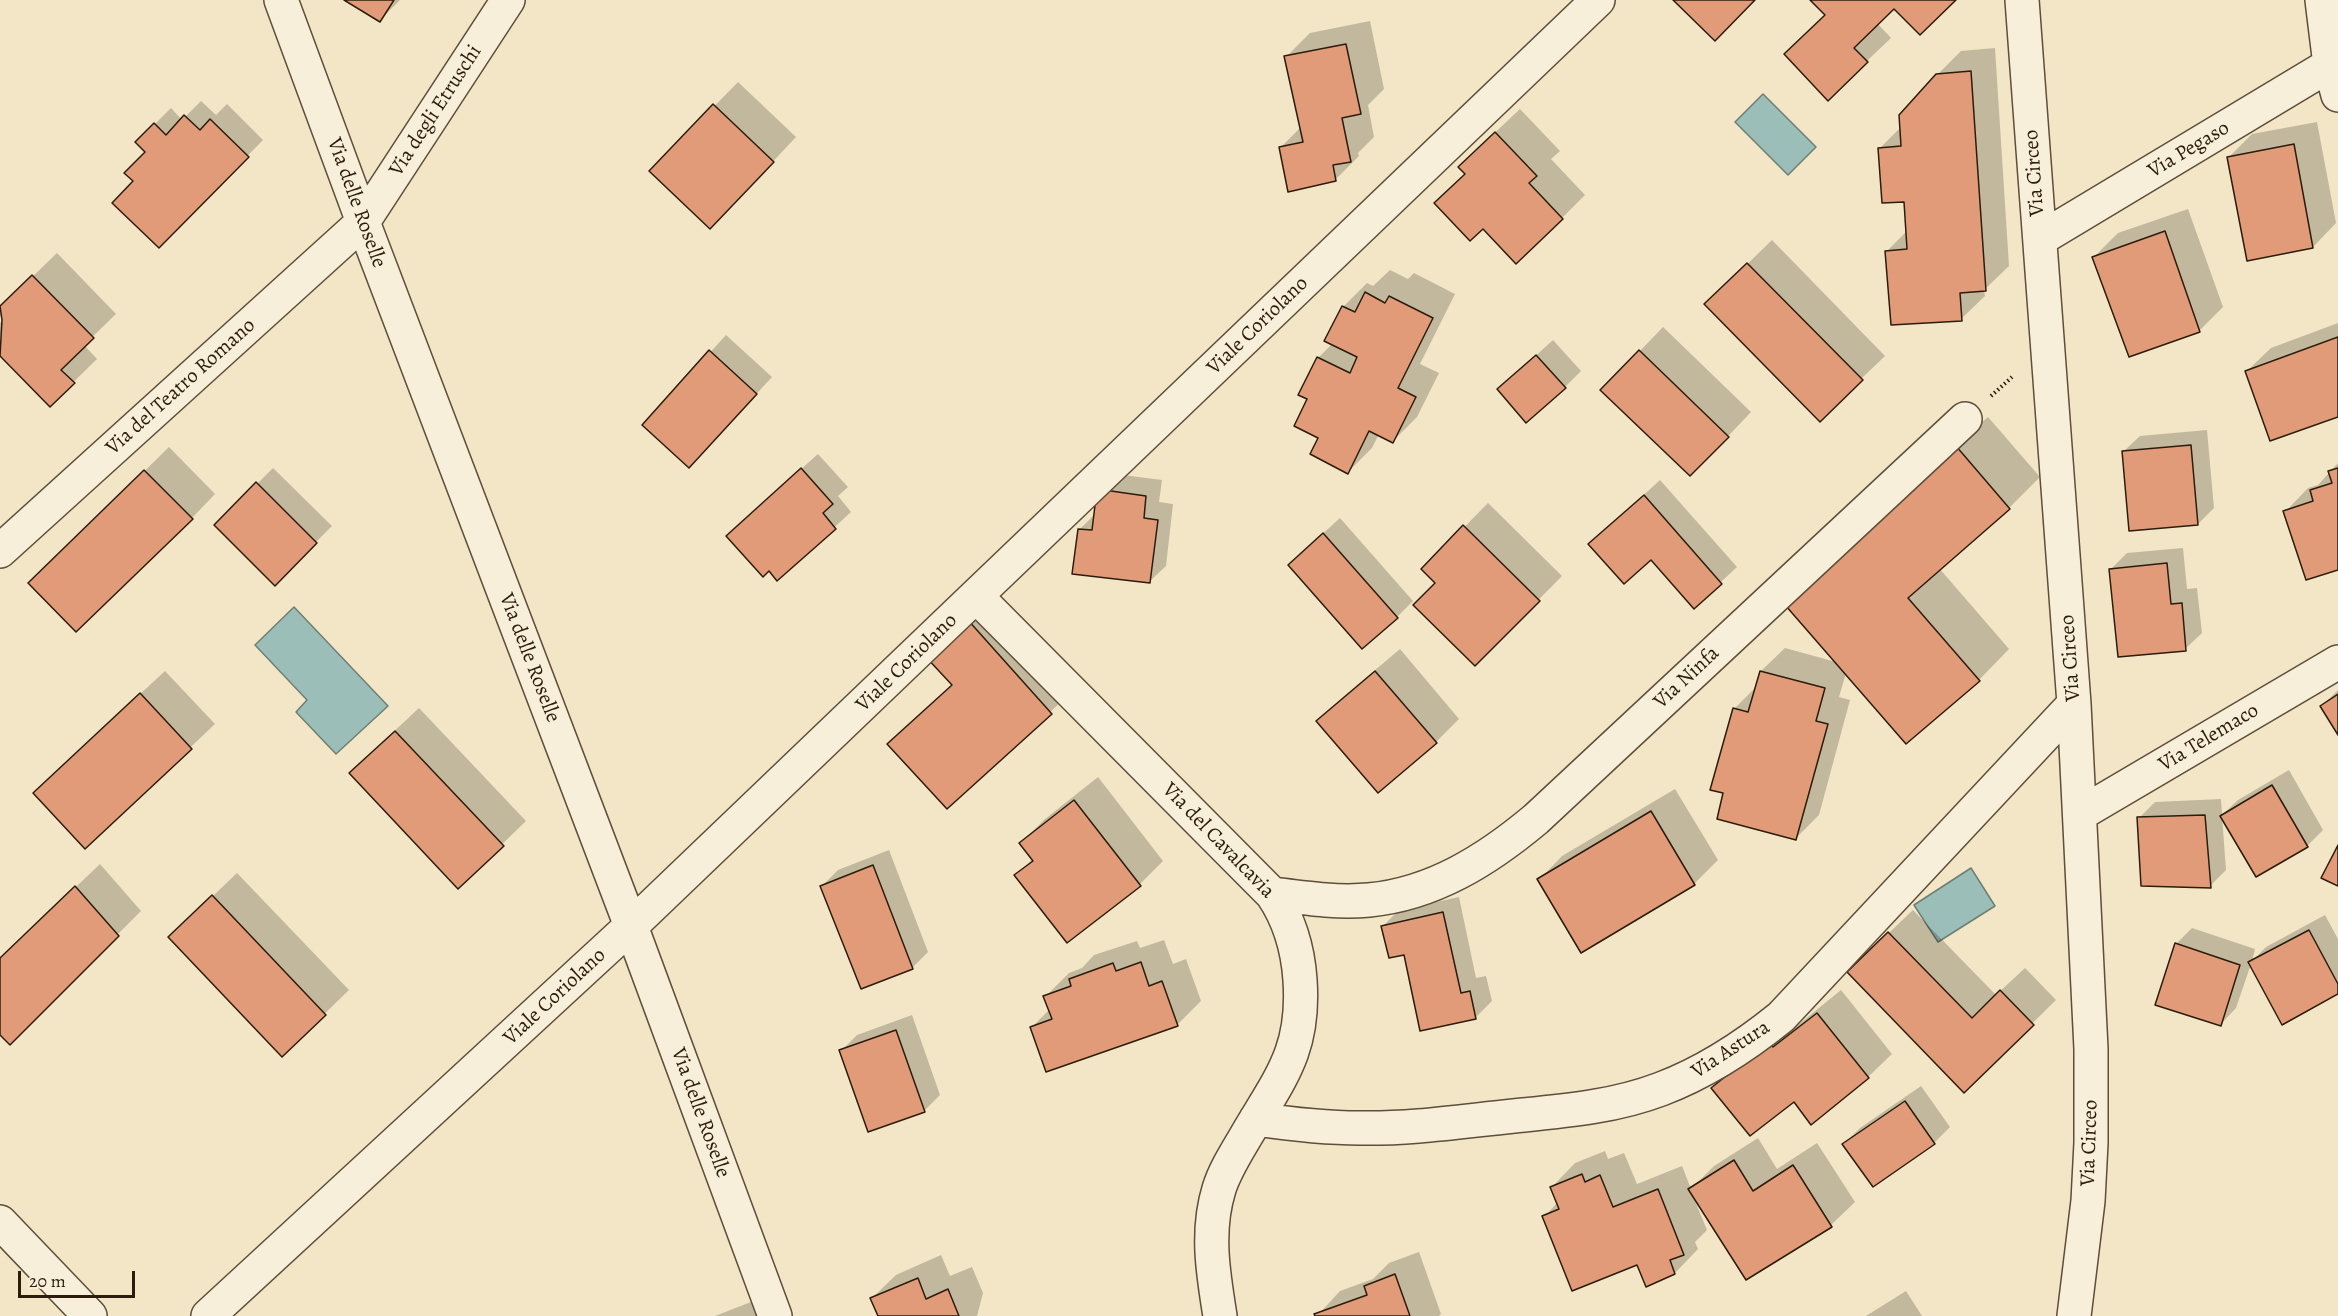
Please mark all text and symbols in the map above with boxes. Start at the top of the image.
street label: Via degli Etruschi [384,41,488,181]
street label: Via Pegaso [2144,116,2234,184]
street label: Via Circeo [2019,129,2051,217]
street label: Via delle Roselle [321,135,391,271]
street label: Viale Coriolano [1202,271,1314,381]
street label: Via del Teatro Romano [101,313,261,461]
street label: Via delle Roselle [493,590,565,726]
street label: Viale Coriolano [851,608,963,718]
street label: Via Circeo [2055,614,2087,702]
street label: Via Ninfa [1649,641,1725,715]
street label: Via Telemaco [2154,698,2264,778]
street label: Via del Cavalcavia [1156,778,1280,904]
street label: Viale Coriolano [499,943,611,1051]
street label: Via Astura [1687,1015,1775,1085]
street label: Via delle Roselle [665,1045,735,1181]
street label: Via Circeo [2076,1099,2104,1187]
scale bar [21,1259,138,1297]
text: 20 m [29,1269,66,1293]

